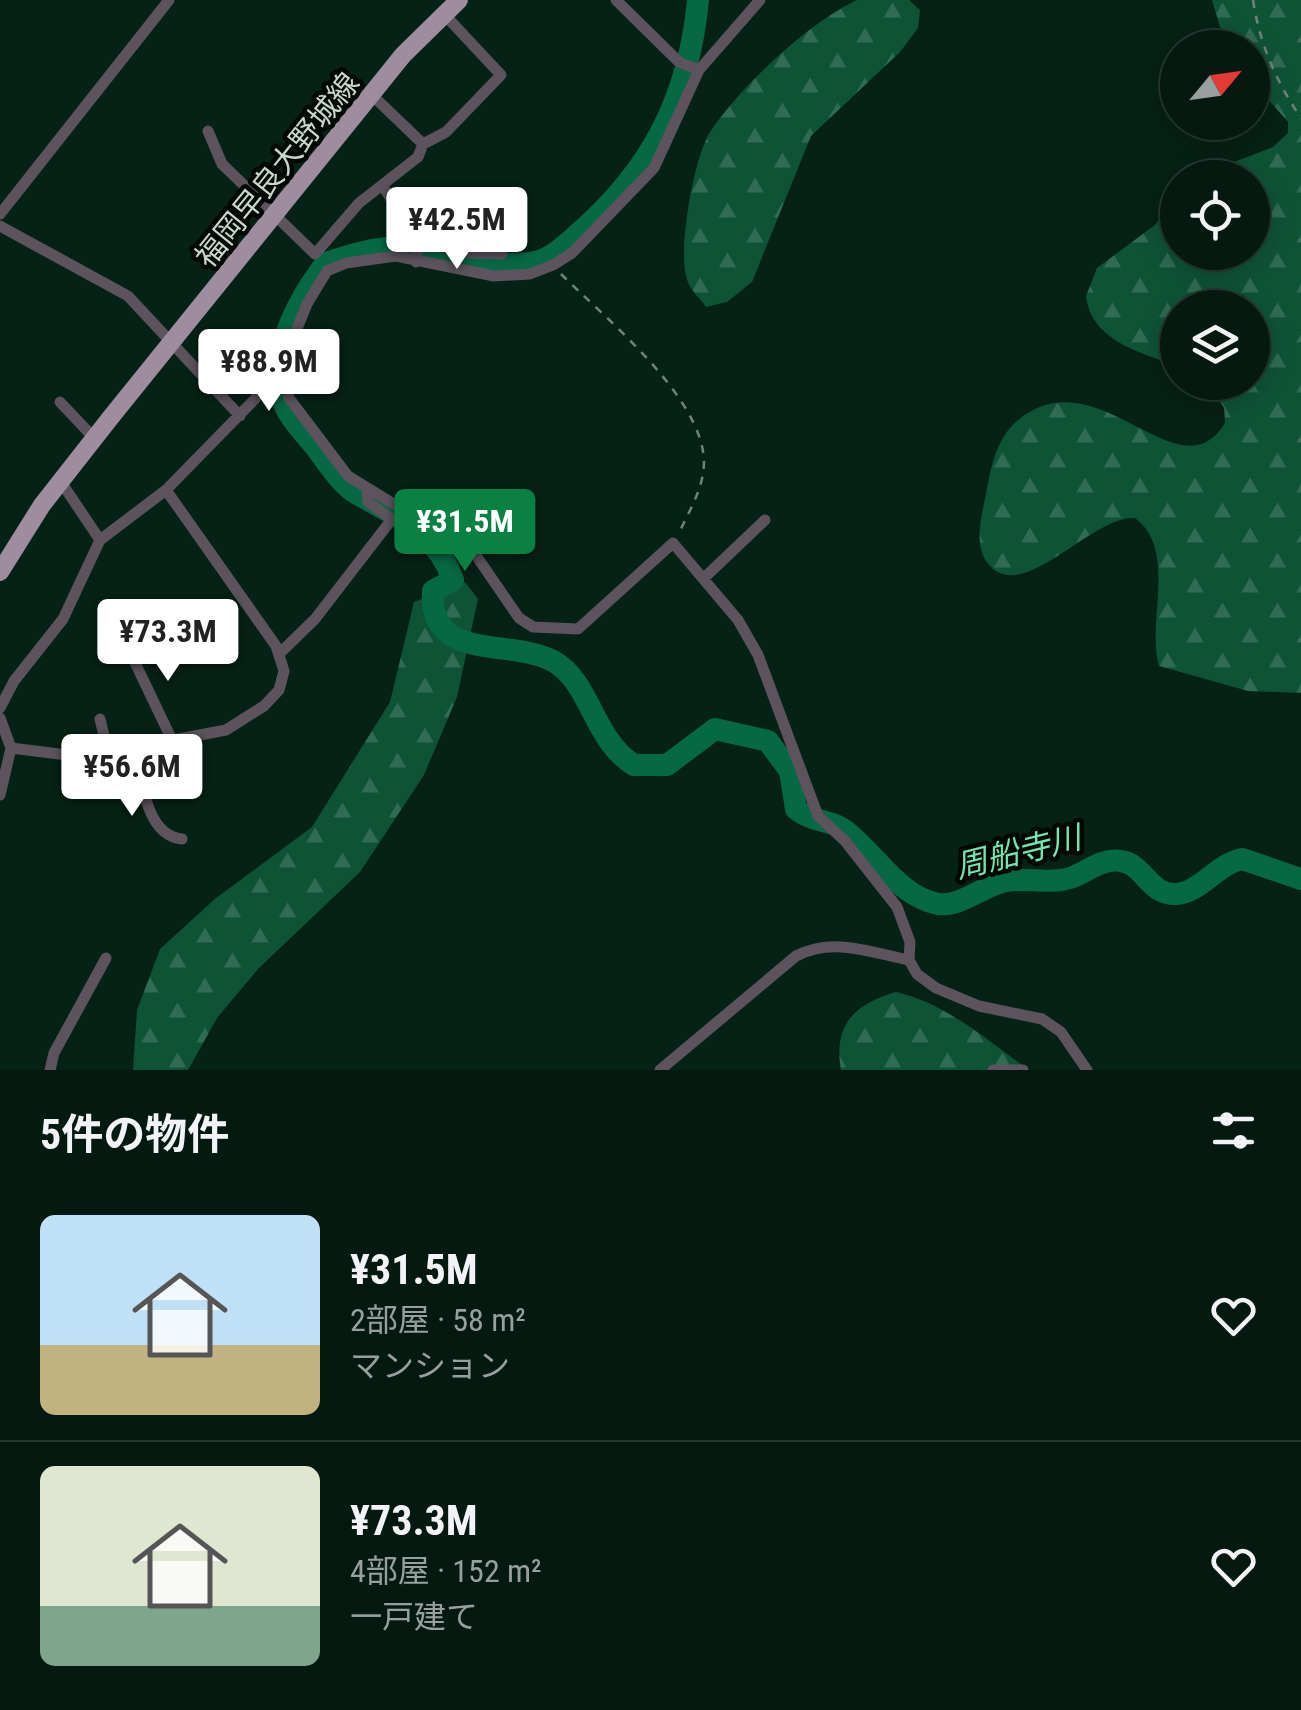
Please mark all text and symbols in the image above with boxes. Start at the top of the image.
north arrow [1160,30,1270,140]
map controls [1160,30,1270,400]
street label: 福岡早良大野城線 [188,66,366,274]
button: locate [1160,160,1270,270]
pin: ¥42.5M [376,187,538,272]
text: ¥42.5M [408,200,506,238]
button: layers [1160,290,1270,400]
pin: ¥88.9M [188,329,350,414]
text: ¥88.9M [220,342,318,380]
pin: ¥31.5M [384,489,546,574]
text: ¥31.5M [416,502,514,540]
pin: ¥73.3M [87,599,249,684]
text: ¥73.3M [119,612,217,650]
pin: ¥56.6M [51,734,213,819]
text: ¥56.6M [83,747,181,785]
water label: 周船寺川 [951,817,1088,886]
icon: filters [1206,1103,1261,1158]
text: 5件の物件 [40,1110,229,1159]
text: ¥31.5M [350,1245,478,1294]
icon: home [120,1255,240,1375]
icon: heart [1206,1288,1261,1343]
text: 2部屋 · 58 m² [350,1301,526,1339]
text: マンション [350,1347,510,1385]
text: ¥73.3M [350,1496,478,1545]
icon: home [120,1506,240,1626]
icon: heart [1206,1539,1261,1594]
text: 4部屋 · 152 m² [350,1552,542,1590]
text: 一戸建て [350,1598,478,1636]

